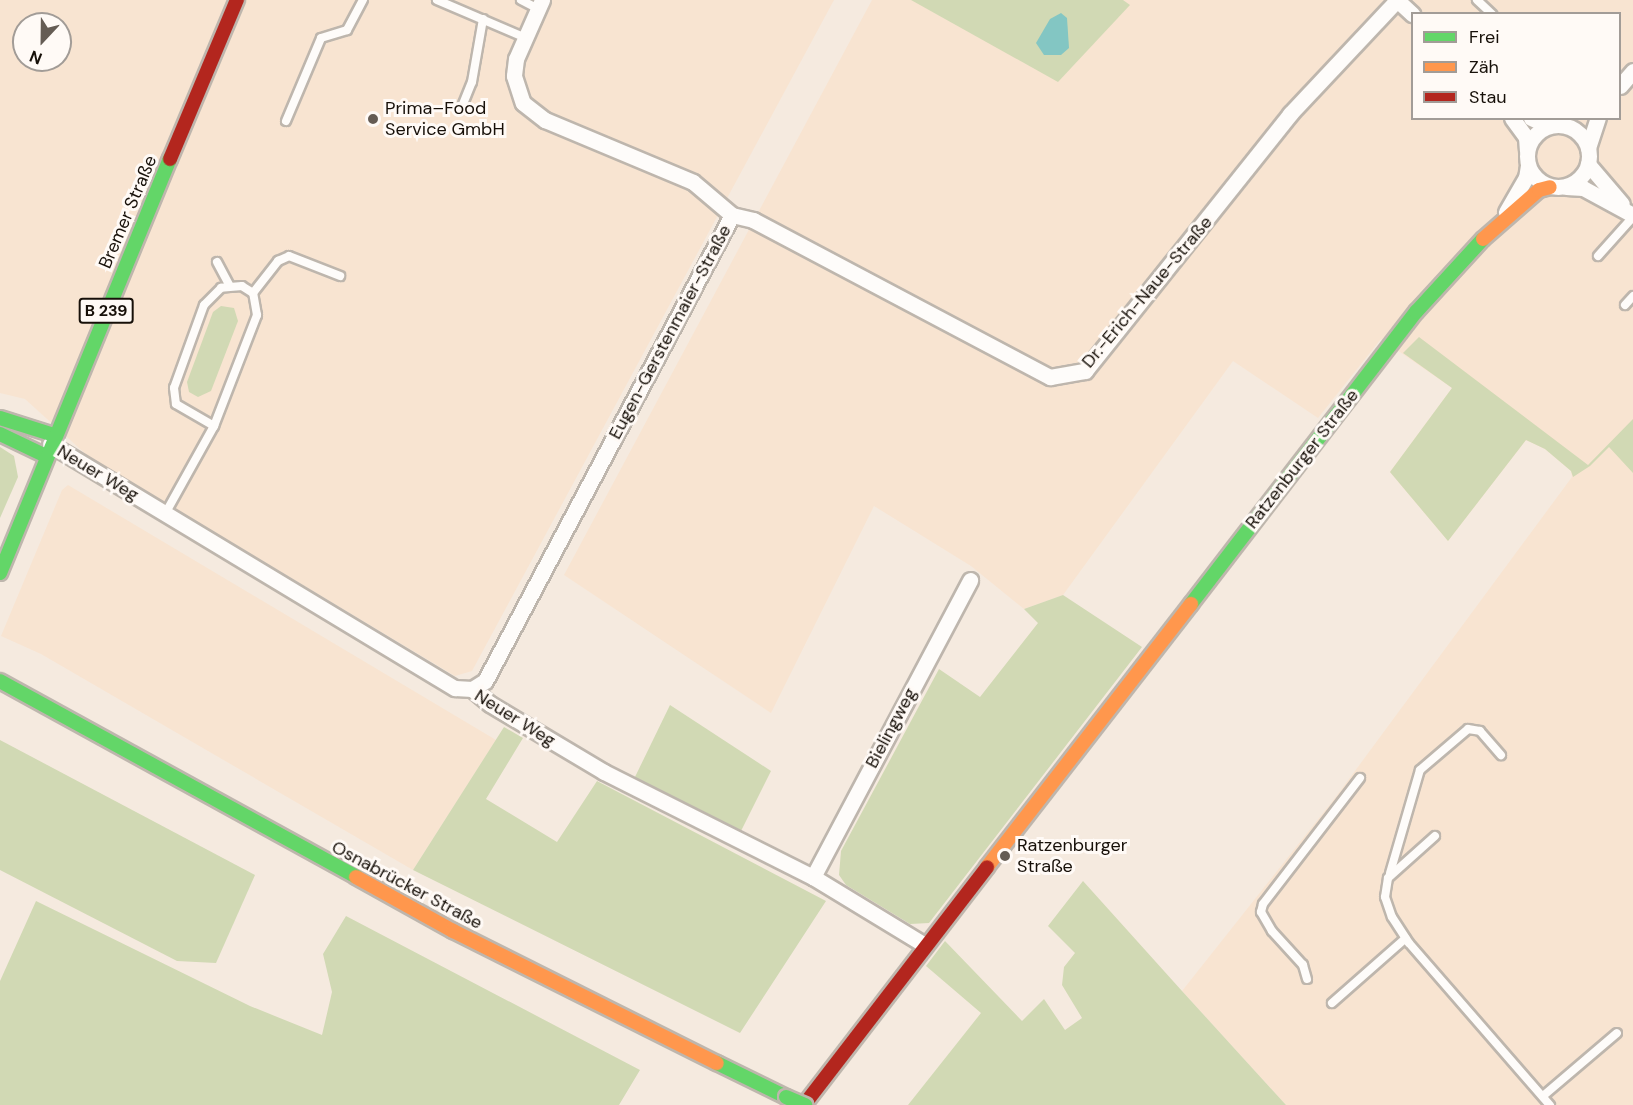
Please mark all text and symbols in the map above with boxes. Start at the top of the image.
north arrow [12,12,72,72]
legend [1411,12,1621,120]
text: Frei [1469,25,1500,49]
text: N [26,45,45,69]
text: Zäh [1469,55,1499,79]
text: Stau [1469,85,1507,109]
place label: Prima–Food Service GmbH [385,98,505,140]
marker: Prima–Food Service GmbH [366,112,380,126]
street label: Bremer Straße [94,152,162,272]
street label: Dr.-Erich-Naue-Straße [1077,212,1217,372]
street label: Eugen-Gerstenmaier-Straße [604,221,736,443]
road number: B 239 [78,298,134,324]
street label: Ratzenburger Straße [1241,385,1363,533]
street label: Neuer Weg [53,440,143,506]
street label: Bielingweg [861,684,921,772]
street label: Neuer Weg [471,685,559,751]
place label: Ratzenburger Straße [1017,835,1127,878]
street label: Osnabrücker Straße [328,836,486,934]
marker: Ratzenburger Straße [998,849,1012,863]

